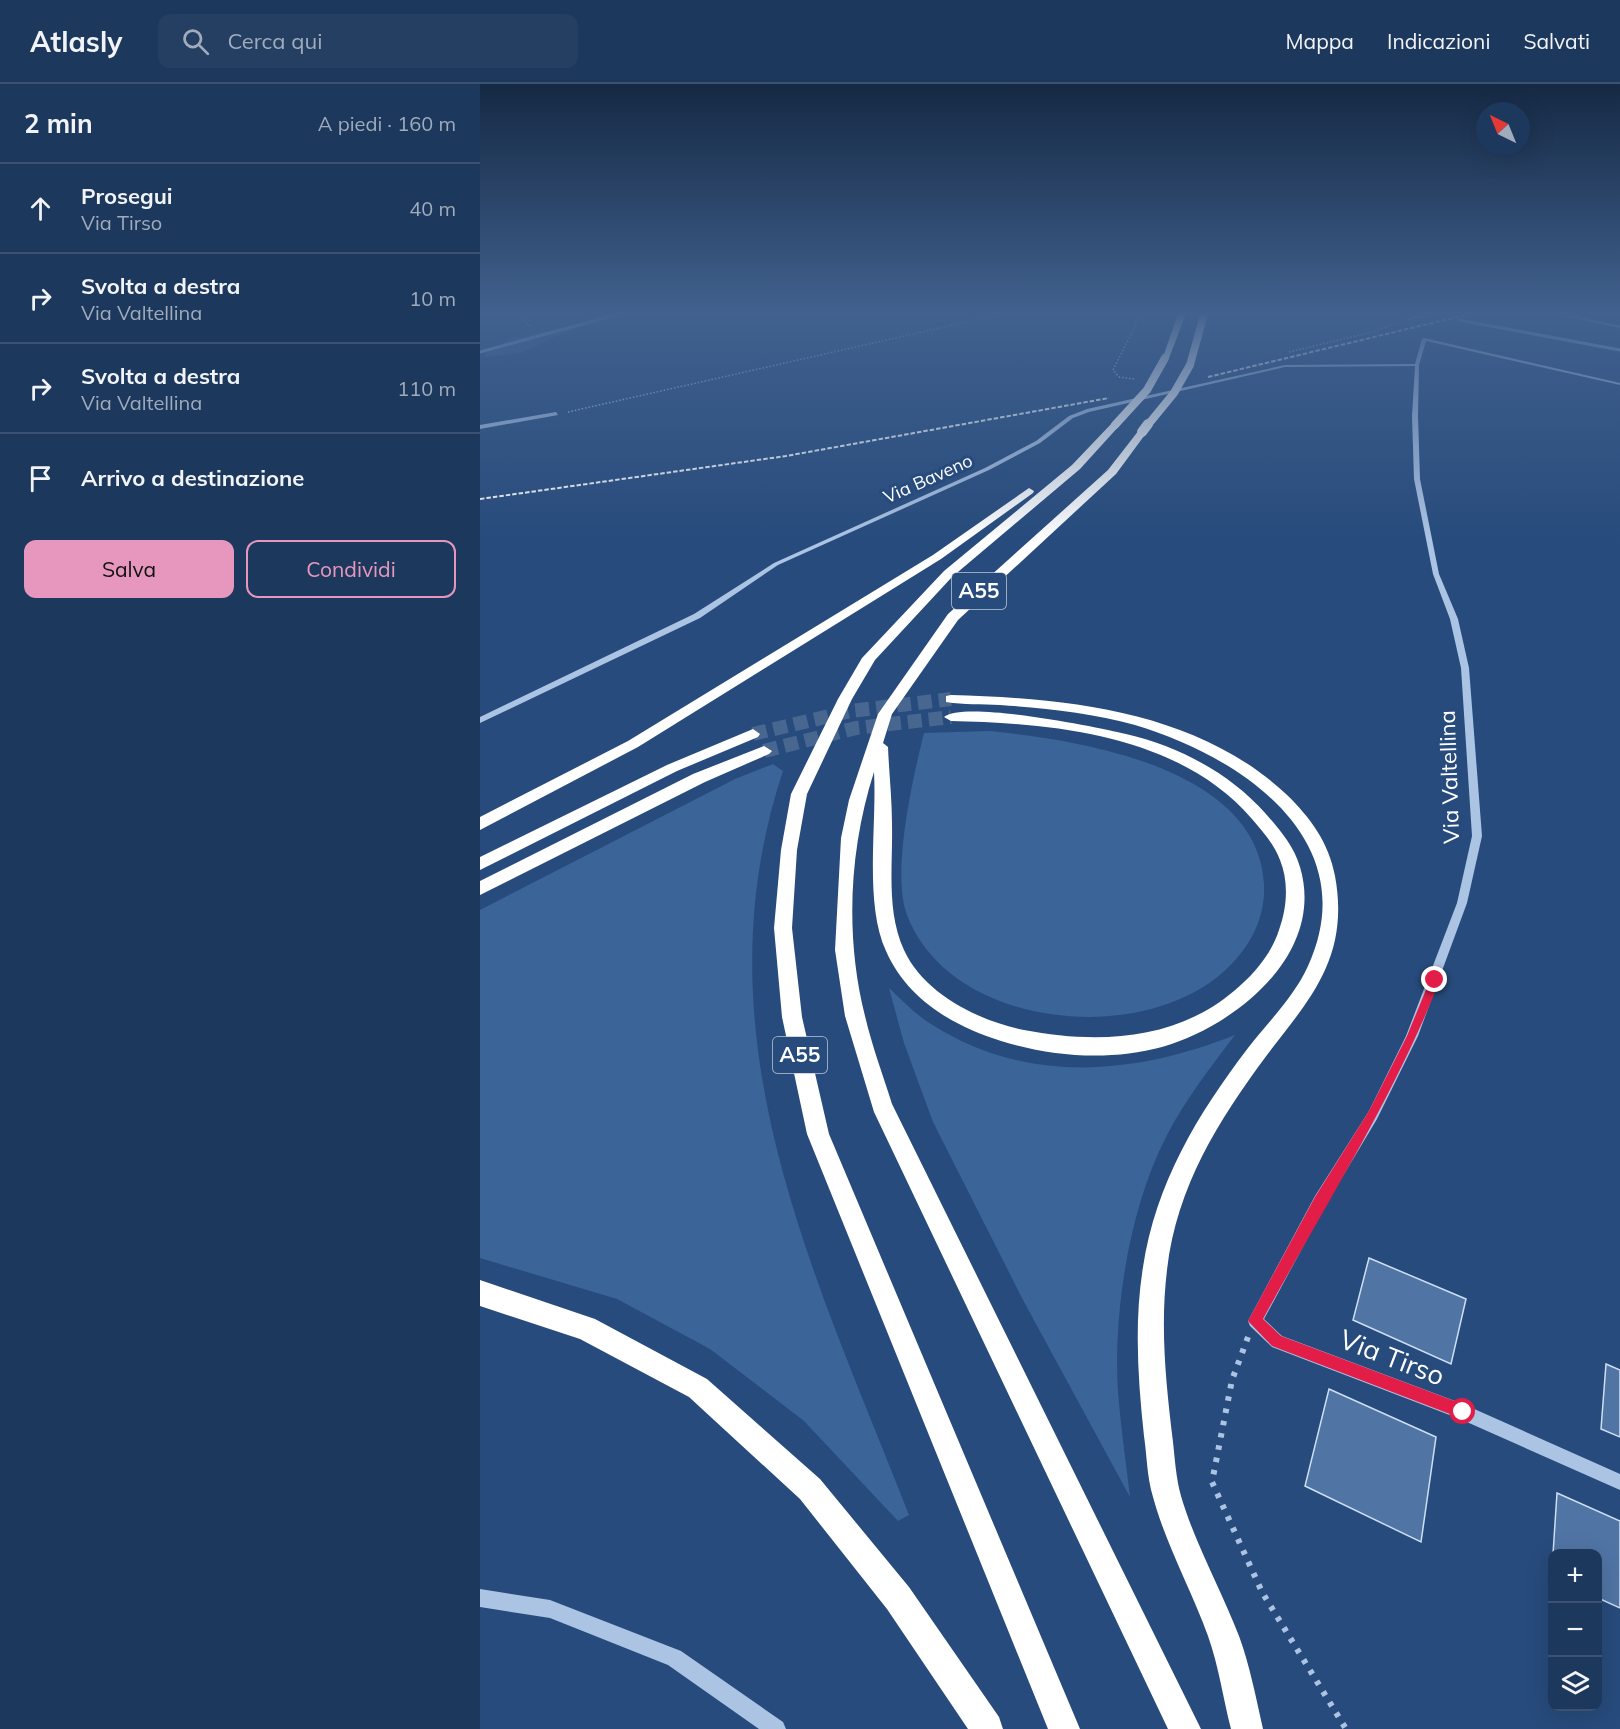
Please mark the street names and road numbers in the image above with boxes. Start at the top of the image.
street label: Via Baveno [880,449,976,508]
road number: A55 [952,573,1006,609]
street label: Via Valtellina [1433,710,1465,844]
road number: A55 [773,1037,827,1073]
street label: Via Tirso [1335,1322,1450,1393]

